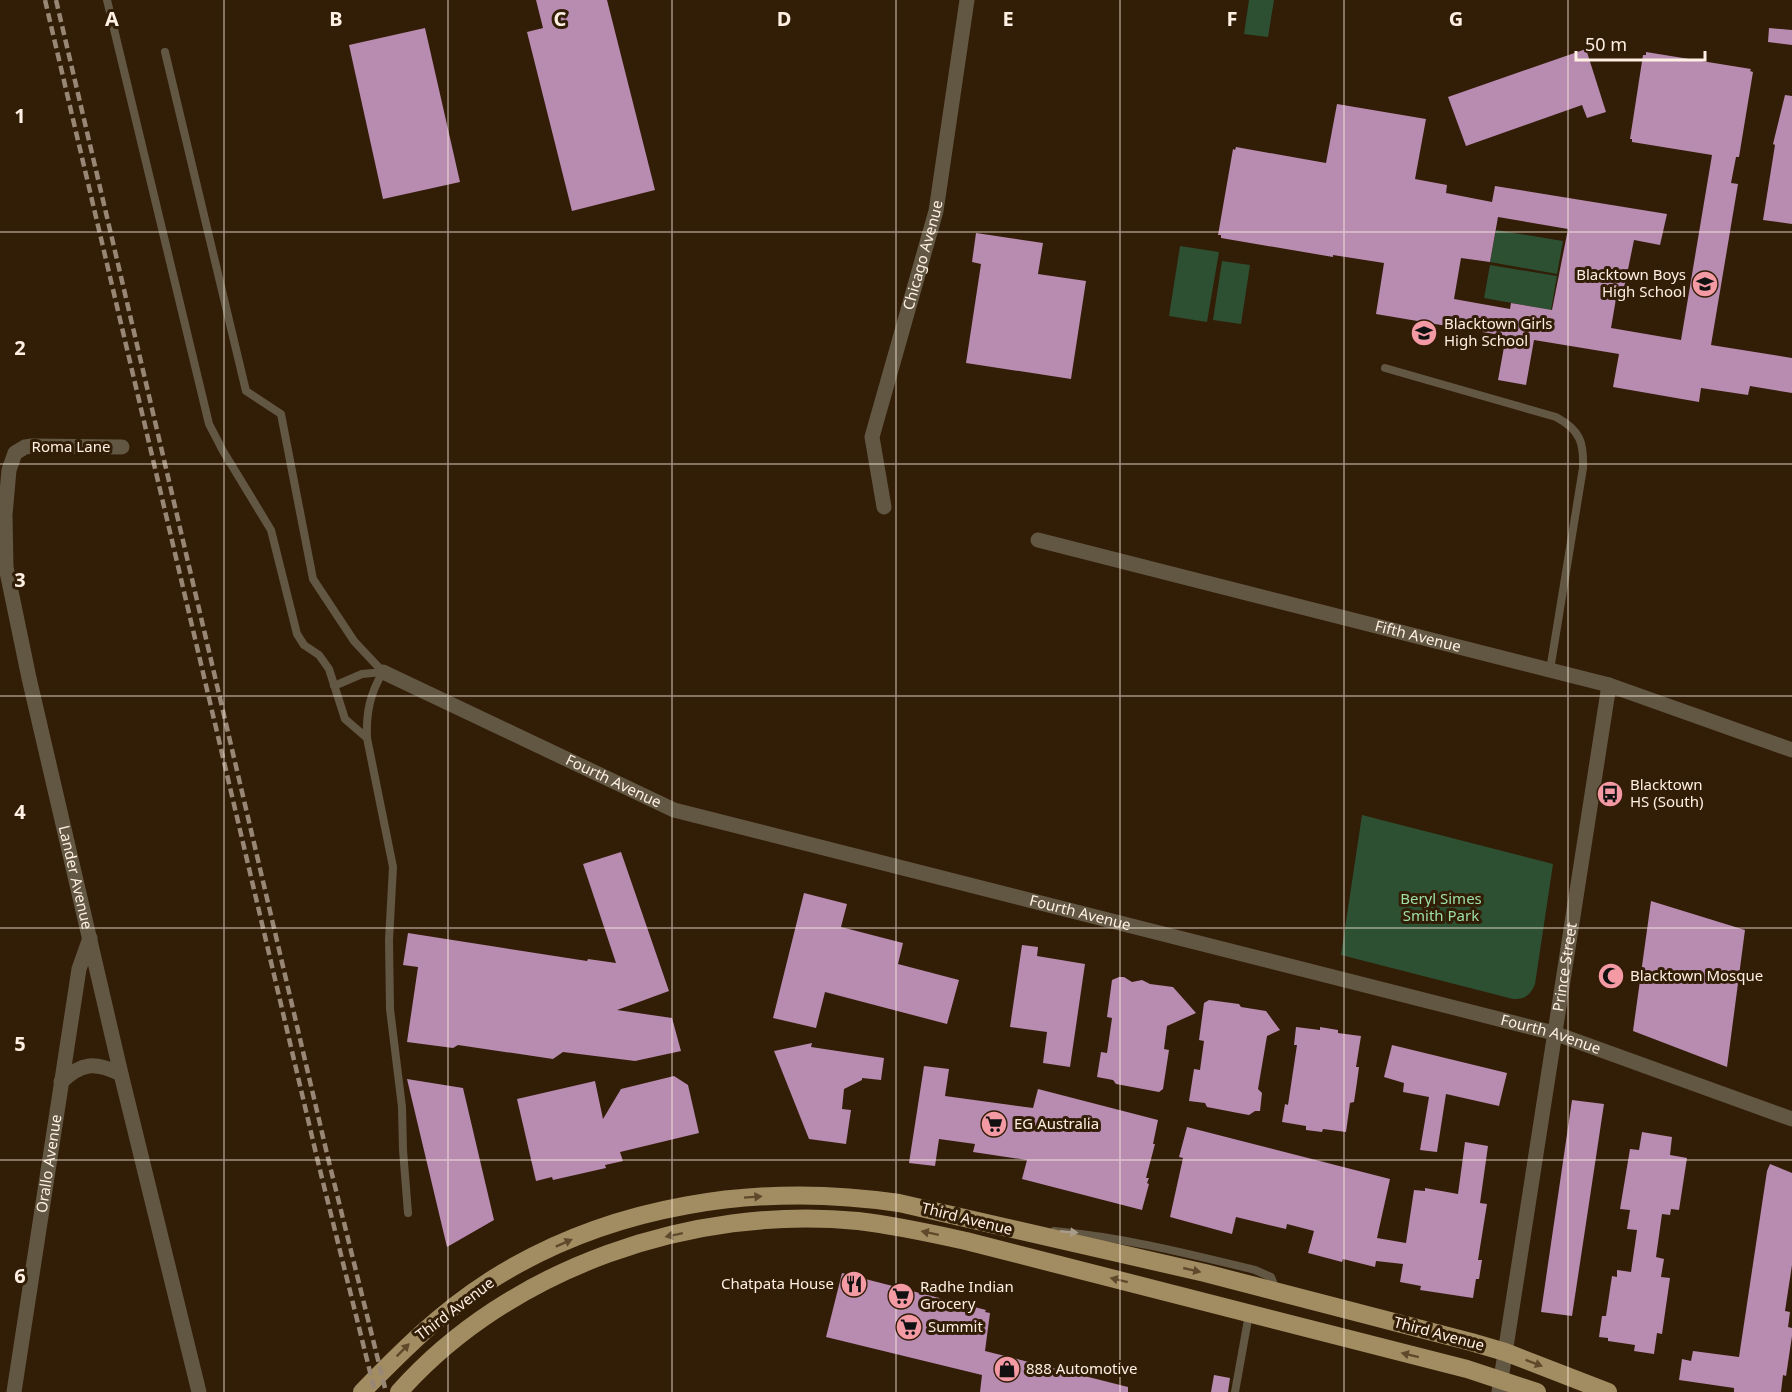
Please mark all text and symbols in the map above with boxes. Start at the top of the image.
text: A [105,5,119,32]
text: B [329,5,343,32]
text: C [554,5,567,32]
text: D [777,5,791,32]
text: E [1002,5,1014,32]
text: F [1227,5,1237,32]
text: G [1449,5,1463,32]
scale bar [1576,24,1705,62]
text: 50 m [1585,32,1627,56]
text: 1 [14,102,26,129]
street label: Chicago Avenue [897,199,946,312]
place label: Blacktown Boys High School [1576,264,1686,301]
school or university icon: Blacktown Boys High School [1690,269,1720,299]
place label: Blacktown Girls High School [1444,313,1552,350]
school or university icon: Blacktown Girls High School [1409,318,1439,348]
text: 2 [14,334,26,361]
street label: Roma Lane [32,436,110,456]
text: 3 [14,566,26,593]
street label: Fifth Avenue [1373,615,1463,656]
street label: Fourth Avenue [563,749,665,812]
place label: Blacktown HS (South) [1630,774,1704,811]
bus stop icon: Blacktown HS (South) [1595,779,1625,809]
text: 4 [14,798,26,825]
street label: Lander Avenue [55,823,98,931]
park label: Beryl Simes Smith Park [1400,888,1482,925]
street label: Fourth Avenue [1028,890,1133,934]
street label: Prince Street [1547,920,1581,1013]
mosque icon: Blacktown Mosque [1596,961,1626,991]
place label: Blacktown Mosque [1630,965,1763,985]
street label: Fourth Avenue [1499,1009,1604,1058]
text: 5 [14,1030,26,1057]
supermarket icon: EG Australia [979,1109,1009,1139]
street label: Orallo Avenue [31,1113,66,1214]
place label: EG Australia [1014,1113,1099,1133]
one-way arrow [743,1192,762,1201]
street label: Third Avenue [920,1197,1015,1239]
one-way arrow [1059,1227,1078,1237]
one-way arrow [921,1228,940,1237]
one-way arrow [665,1231,684,1240]
one-way arrow [556,1239,573,1248]
text: 6 [14,1262,26,1289]
one-way arrow [1183,1265,1201,1275]
restaurant icon: Chatpata House [839,1269,869,1299]
street label: Third Avenue [411,1272,498,1344]
place label: Chatpata House [721,1273,834,1293]
one-way arrow [1110,1275,1129,1285]
place label: Radhe Indian Grocery [920,1276,1014,1313]
supermarket icon: Radhe Indian Grocery [886,1281,916,1311]
street label: Third Avenue [1392,1311,1487,1355]
supermarket icon: Summit [894,1312,924,1342]
place label: Summit [928,1316,983,1336]
one-way arrow [395,1344,409,1358]
one-way arrow [1401,1349,1419,1359]
shop icon: 888 Automotive [992,1354,1022,1384]
place label: 888 Automotive [1026,1358,1137,1378]
one-way arrow [1525,1359,1543,1368]

